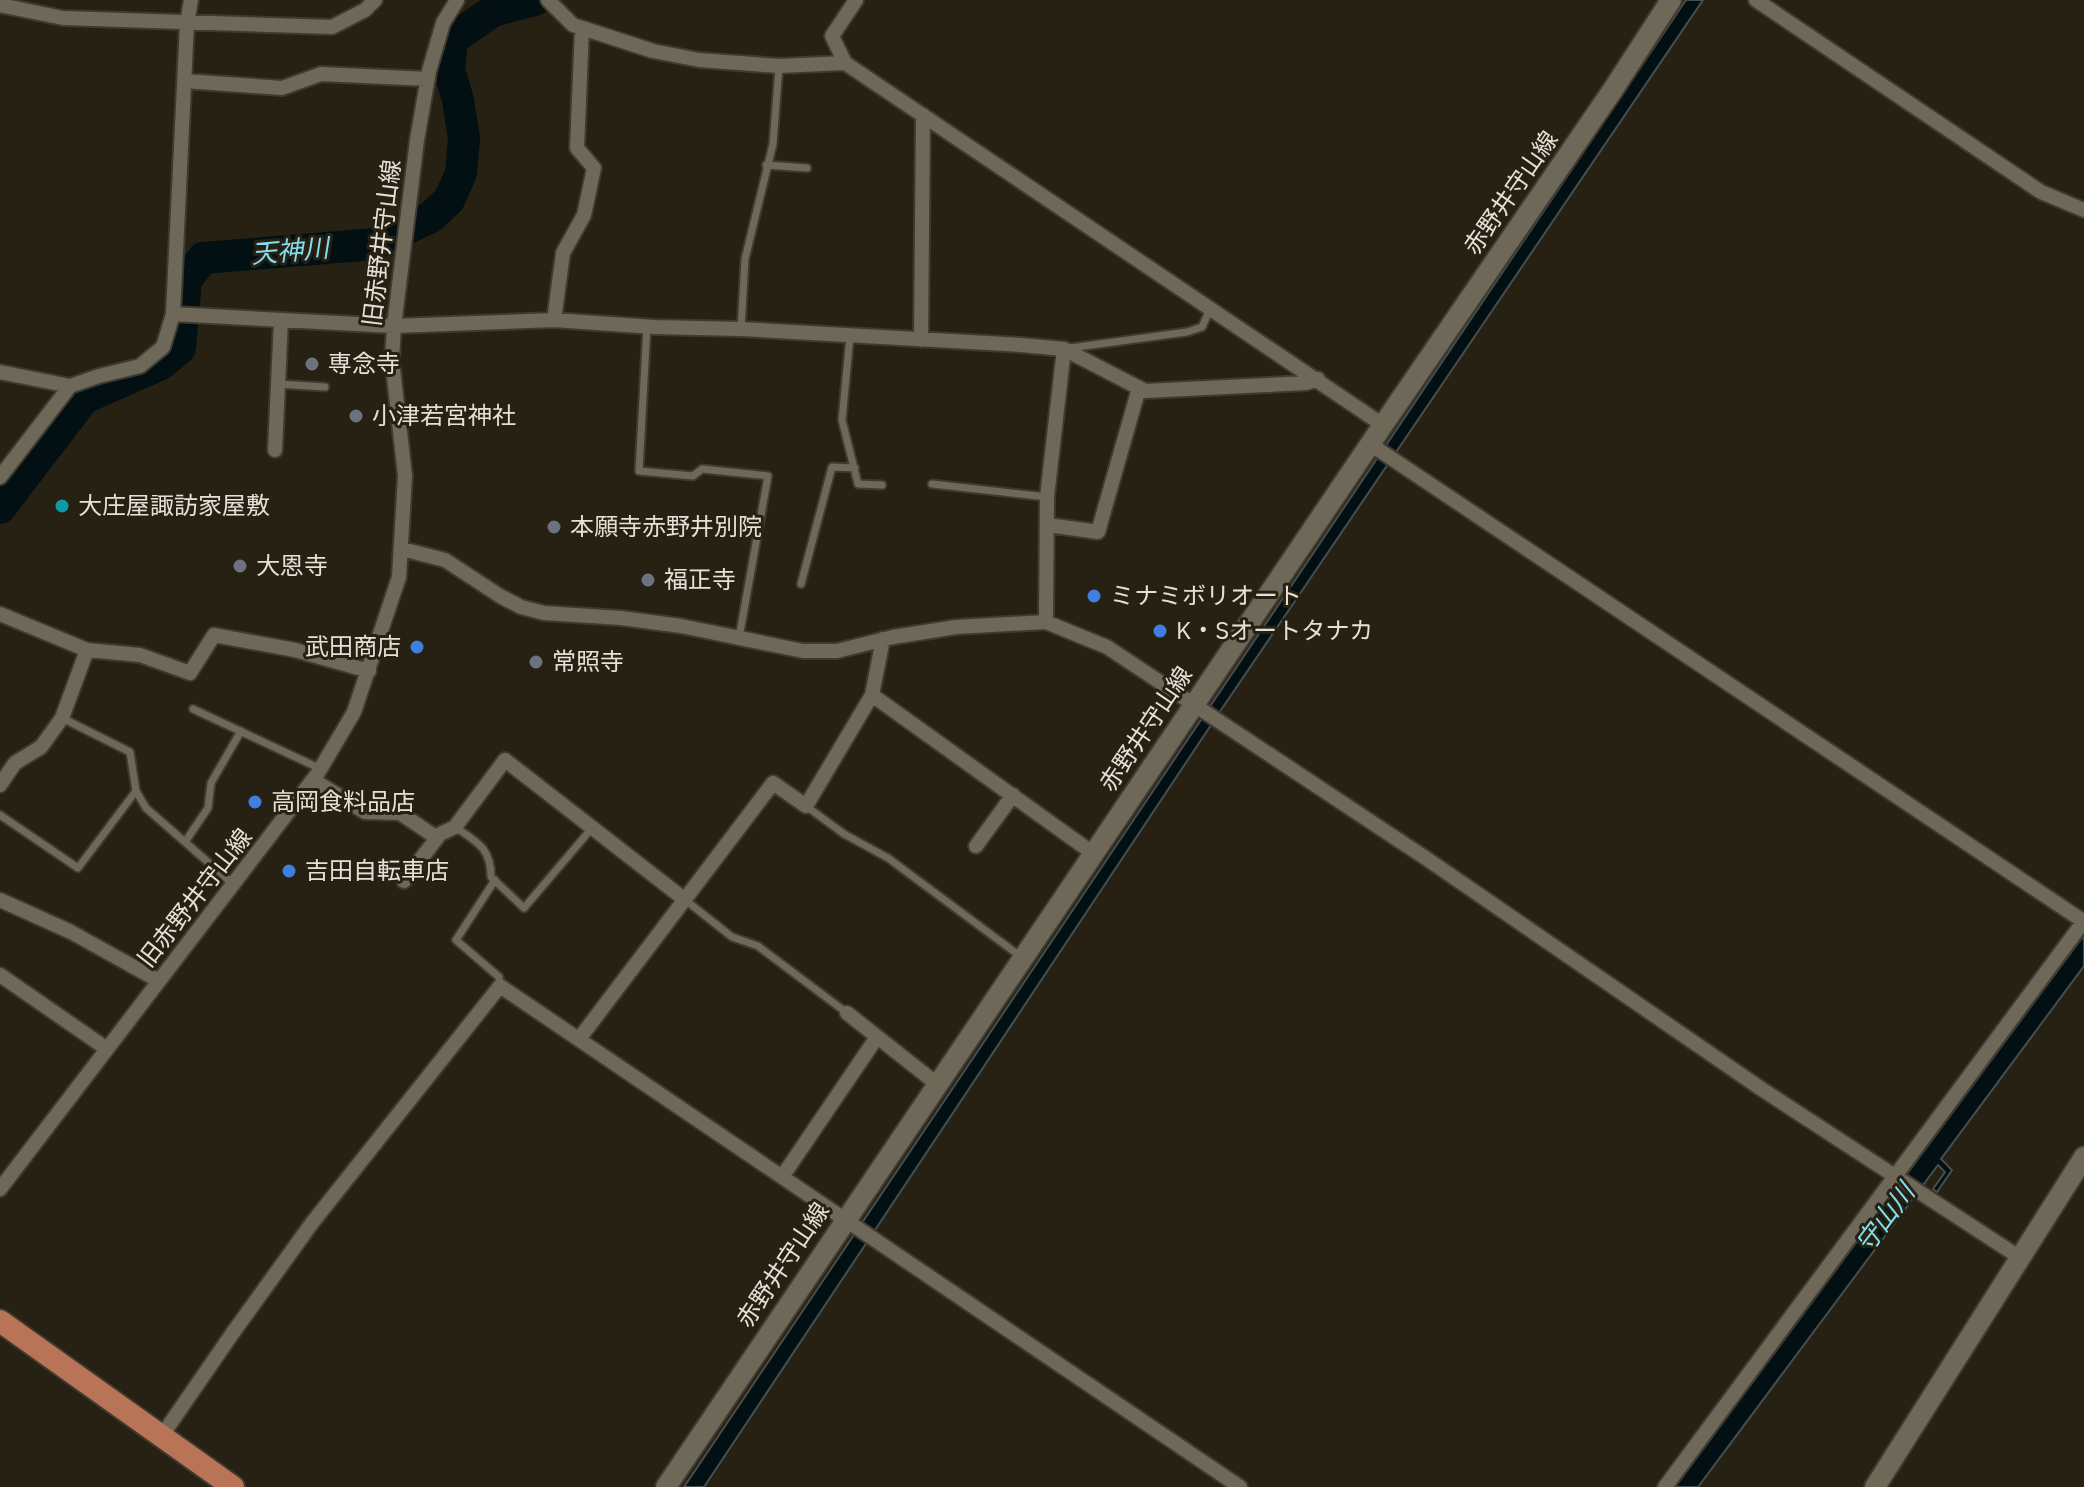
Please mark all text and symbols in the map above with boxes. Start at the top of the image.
street label: 赤野井守山線 [1456,124,1565,261]
street label: 旧赤野井守山線 [355,158,407,328]
water label: 天神川 [250,229,333,270]
place label: 専念寺 [328,347,400,379]
marker: 専念寺 [303,355,321,373]
place label: 小津若宮神社 [372,399,516,431]
marker: 小津若宮神社 [347,407,365,425]
place label: 大庄屋諏訪家屋敷 [78,489,270,521]
marker: 大庄屋諏訪家屋敷 [53,497,71,515]
place label: 本願寺赤野井別院 [570,510,762,542]
marker: 本願寺赤野井別院 [545,518,563,536]
place label: 大恩寺 [256,549,328,581]
marker: 大恩寺 [231,557,249,575]
place label: 福正寺 [664,563,736,595]
marker: 福正寺 [639,571,657,589]
place label: ミナミボリオート [1110,579,1302,611]
marker: ミナミボリオート [1085,587,1103,605]
place label: K・Sオートタナカ [1176,614,1373,646]
marker: K・Sオートタナカ [1151,622,1169,640]
place label: 武田商店 [305,630,401,662]
marker: 武田商店 [408,638,426,656]
place label: 常照寺 [552,645,624,677]
marker: 常照寺 [527,653,545,671]
street label: 赤野井守山線 [1092,660,1199,797]
place label: 高岡食料品店 [271,785,415,817]
marker: 高岡食料品店 [246,793,264,811]
street label: 旧赤野井守山線 [130,821,259,973]
place label: 吉田自転車店 [305,854,449,886]
marker: 吉田自転車店 [280,862,298,880]
water label: 守山川 [1847,1174,1923,1259]
street label: 赤野井守山線 [729,1196,836,1333]

